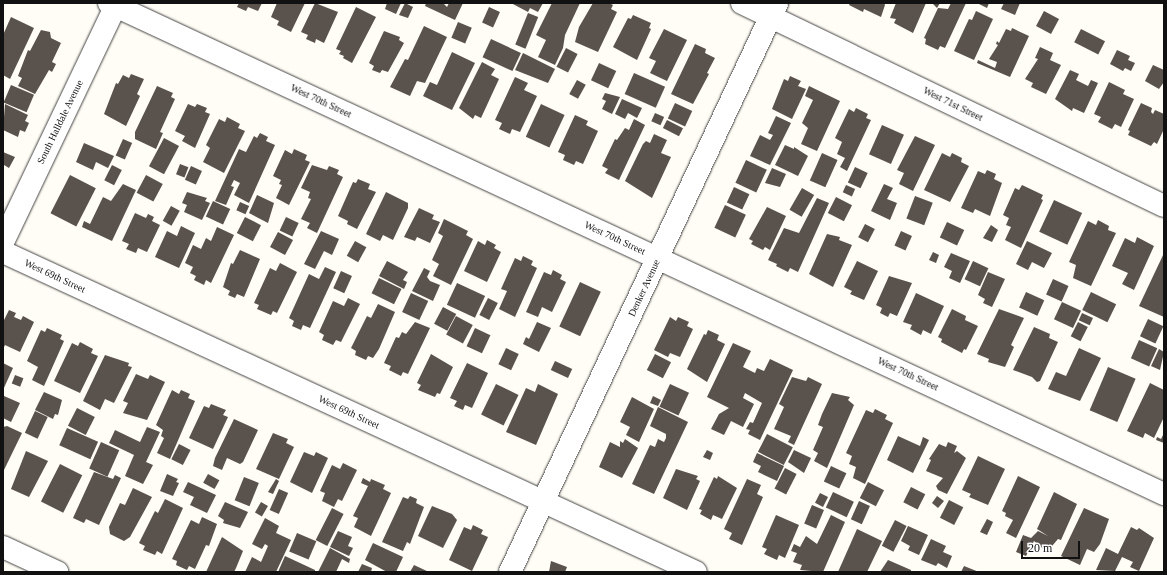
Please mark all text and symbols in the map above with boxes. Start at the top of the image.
street label: South Halldale Avenue [34,78,86,166]
street label: West 70th Street [289,82,353,120]
street label: West 71st Street [921,84,985,124]
street label: West 70th Street [583,219,647,257]
street label: West 69th Street [23,257,87,295]
street label: Denker Avenue [625,257,663,319]
street label: West 70th Street [876,355,940,393]
street label: West 69th Street [317,393,381,431]
scale bar [1023,533,1082,559]
text: 20 m [1028,541,1052,555]

